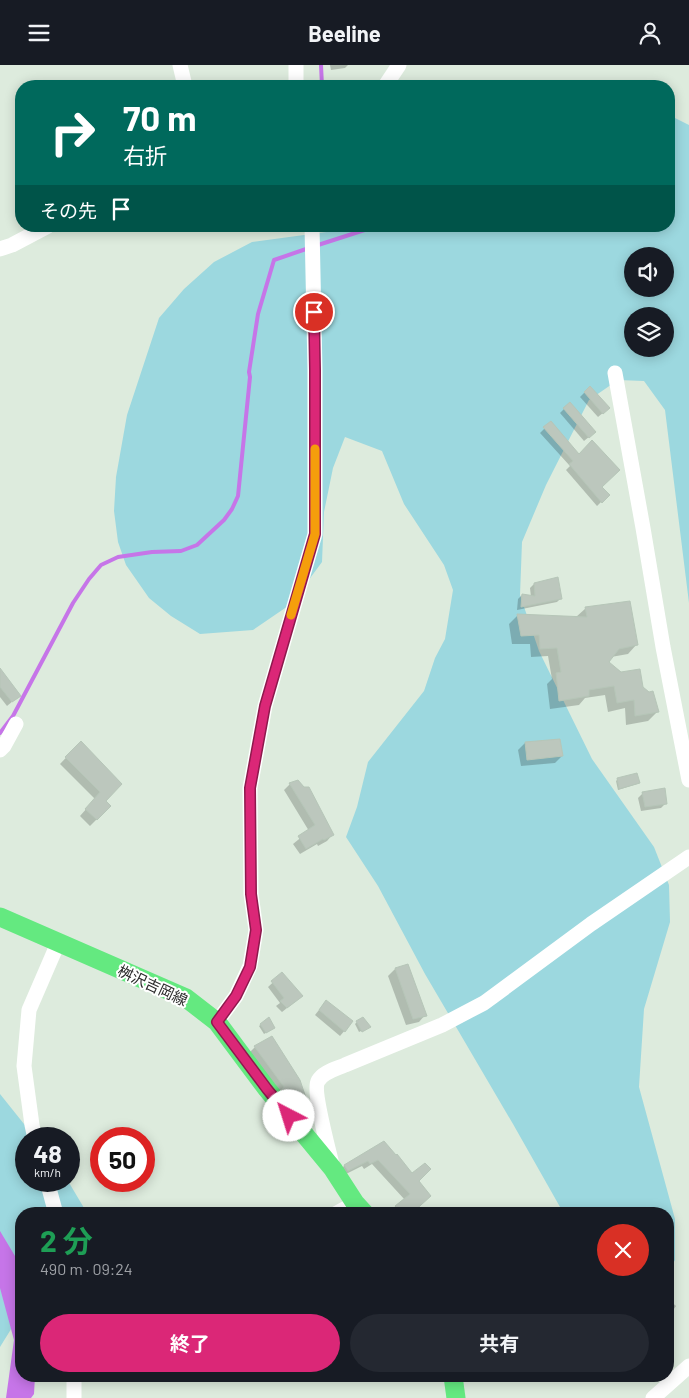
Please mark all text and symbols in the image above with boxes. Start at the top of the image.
icon: menu [25,19,53,47]
icon: person [636,19,664,47]
text: Beeline [308,20,381,46]
text: 70 m [123,96,197,138]
icon: right [40,100,105,165]
text: 右折 [123,142,167,168]
icon: arrive [107,195,135,223]
text: その先 [40,199,97,222]
map controls [624,247,674,357]
button: sound [624,247,674,297]
pin [293,291,335,333]
icon: arrive [300,298,328,326]
button: layers [624,307,674,357]
street label: 桝沢吉岡線 [115,961,191,1009]
position arrow [262,1089,314,1141]
speed limit sign: 50 [90,1127,155,1192]
text: 48 [33,1138,62,1168]
text: km/h [34,1165,61,1179]
text: 2 分 [40,1222,93,1258]
button: close [597,1224,649,1276]
text: 490 m · 09:24 [40,1259,133,1278]
button: 終了 [40,1314,340,1372]
button: 共有 [350,1314,649,1372]

